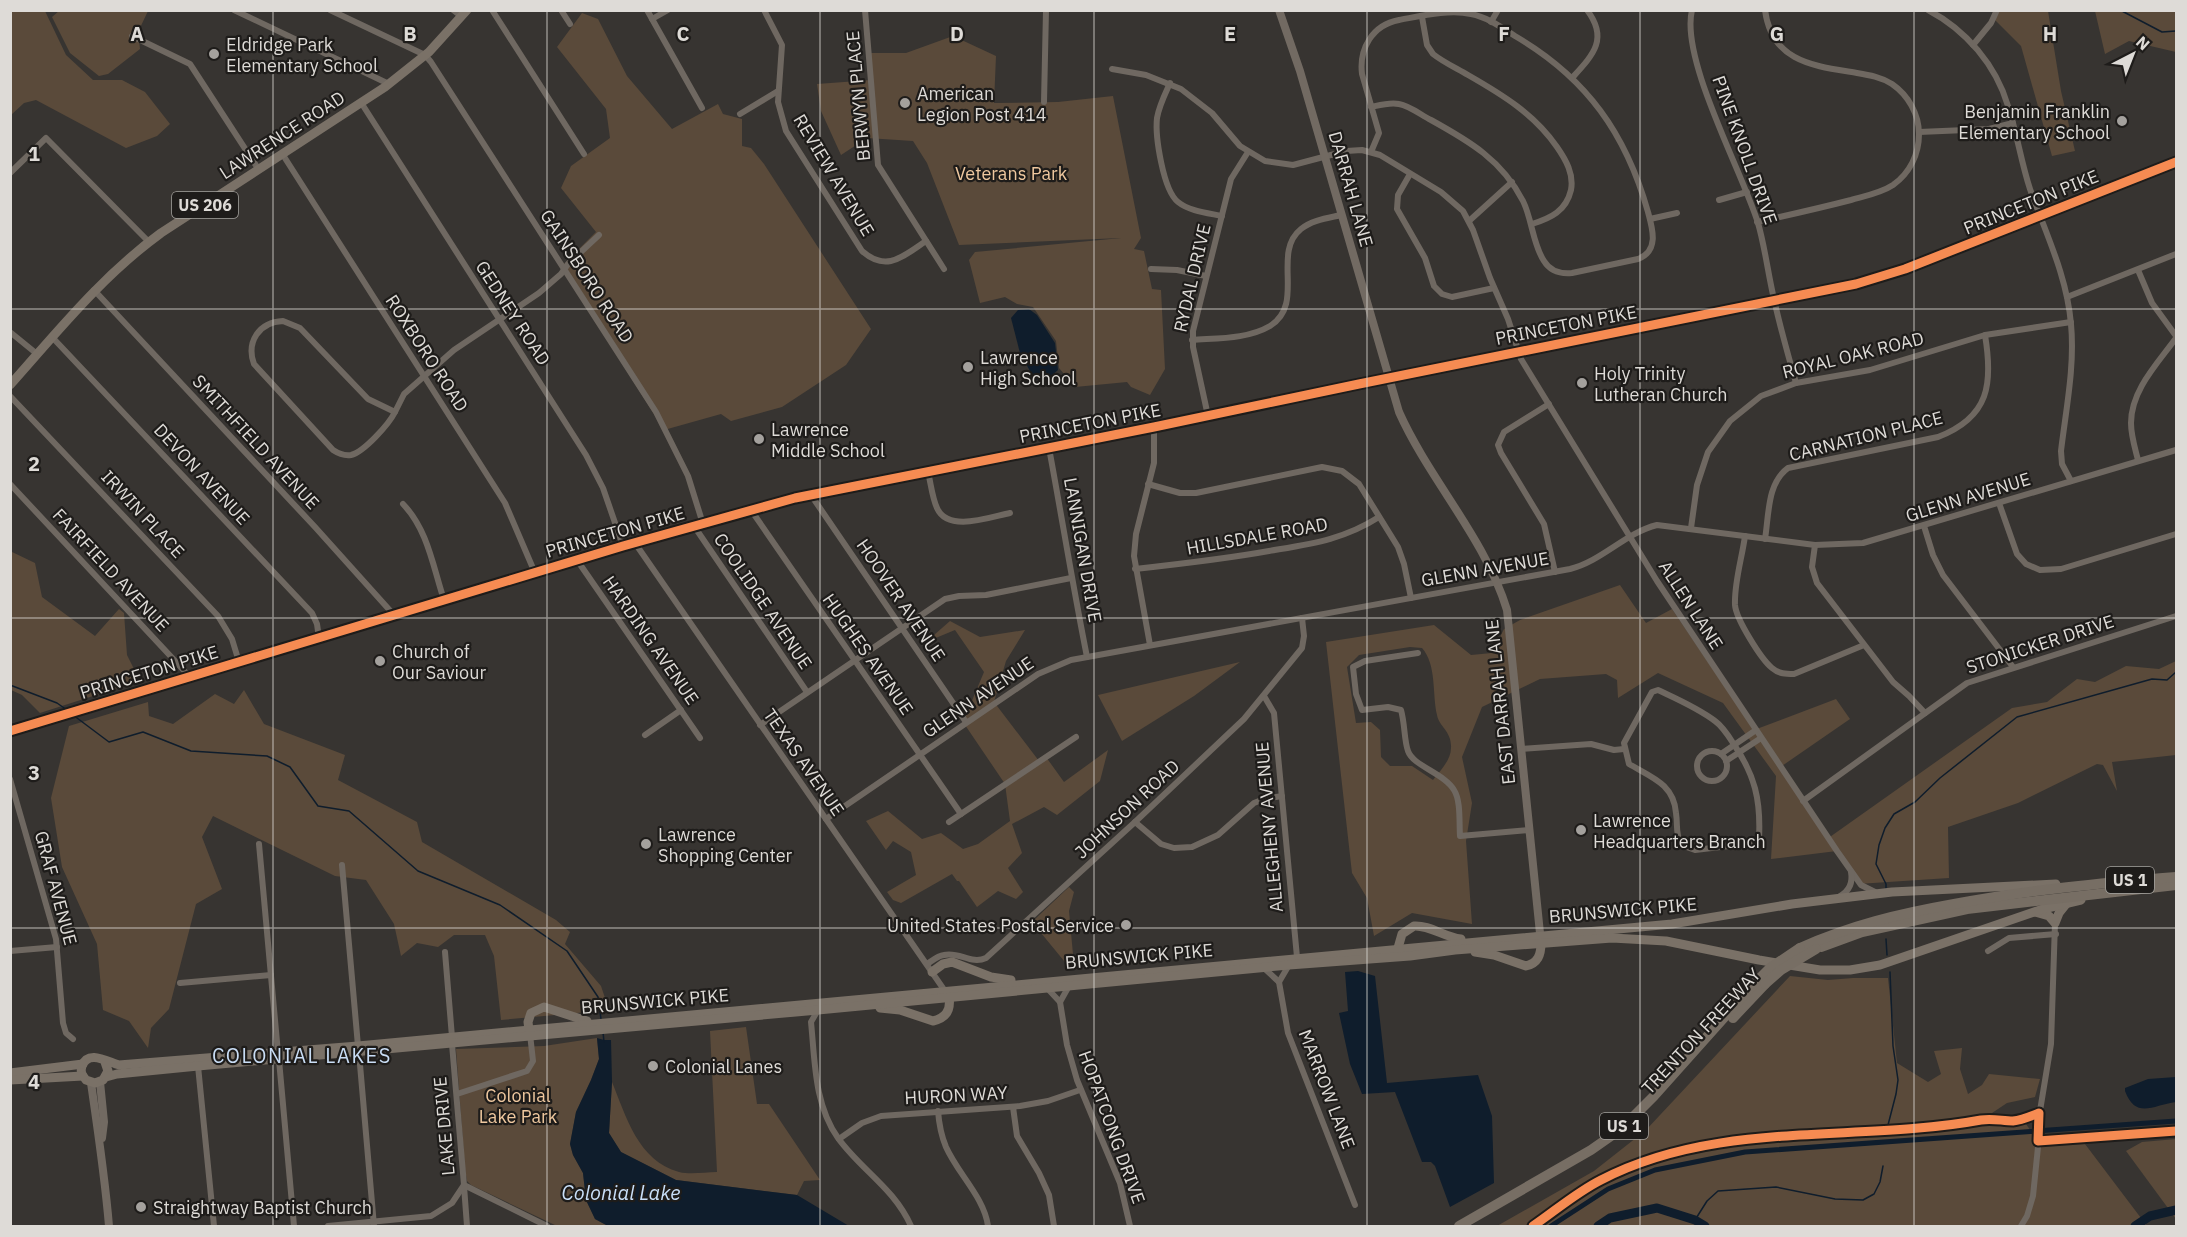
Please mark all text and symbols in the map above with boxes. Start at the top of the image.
text: A [130,20,144,47]
text: B [403,20,417,47]
text: C [676,20,690,47]
text: D [950,20,964,47]
text: E [1224,20,1236,47]
text: F [1498,20,1510,47]
text: G [1770,20,1784,47]
text: H [2043,20,2057,47]
north arrow [2103,24,2163,84]
street label: BERWYN PLACE [841,30,875,162]
text: N [2132,32,2154,54]
place label: Eldridge Park Elementary School [226,33,378,77]
marker: Eldridge Park Elementary School [207,47,221,61]
street label: PINE KNOLL DRIVE [1707,72,1783,228]
place label: American Legion Post 414 [917,82,1047,126]
street label: LAWRENCE ROAD [215,86,349,184]
marker: American Legion Post 414 [898,96,912,110]
place label: Benjamin Franklin Elementary School [1958,100,2110,144]
street label: REVIEW AVENUE [788,110,880,240]
marker: Benjamin Franklin Elementary School [2115,114,2129,128]
street label: DARRAH LANE [1324,129,1378,249]
text: 1 [28,140,40,167]
park label: Veterans Park [955,162,1068,185]
street label: PRINCETON PIKE [1960,164,2102,240]
road number: US 206 [172,192,238,218]
street label: GAINSBORO ROAD [535,205,639,347]
street label: RYDAL DRIVE [1168,222,1216,334]
street label: GEDNEY ROAD [471,256,555,370]
street label: ROXBORO ROAD [381,290,473,416]
street label: PRINCETON PIKE [1493,300,1639,350]
street label: ROYAL OAK ROAD [1780,326,1926,384]
place label: Lawrence High School [980,346,1076,390]
marker: Lawrence High School [961,360,975,374]
place label: Holy Trinity Lutheran Church [1594,362,1728,406]
street label: SMITHFIELD AVENUE [188,370,324,514]
marker: Holy Trinity Lutheran Church [1575,376,1589,390]
street label: PRINCETON PIKE [1017,398,1163,448]
street label: CARNATION PLACE [1787,406,1945,466]
street label: DEVON AVENUE [149,418,255,530]
place label: Lawrence Middle School [771,418,885,462]
marker: Lawrence Middle School [752,432,766,446]
text: 2 [28,450,40,477]
street label: IRWIN PLACE [96,465,190,563]
street label: GLENN AVENUE [1903,467,2033,527]
street label: LANNIGAN DRIVE [1059,476,1107,624]
street label: PRINCETON PIKE [543,501,687,563]
street label: FAIRFIELD AVENUE [48,504,174,636]
street label: HILLSDALE ROAD [1185,512,1329,560]
street label: COOLIDGE AVENUE [709,528,817,674]
street label: HOOVER AVENUE [852,534,950,666]
street label: GLENN AVENUE [1419,546,1551,592]
street label: ALLEN LANE [1654,556,1728,654]
street label: HARDING AVENUE [598,571,704,709]
street label: HUGHES AVENUE [818,589,918,719]
street label: STONICKER DRIVE [1963,609,2117,679]
street label: EAST DARRAH LANE [1480,618,1520,786]
street label: PRINCETON PIKE [77,640,221,704]
place label: Church of Our Saviour [392,640,486,684]
street label: GLENN AVENUE [918,651,1038,743]
marker: Church of Our Saviour [373,654,387,668]
street label: TEXAS AVENUE [758,704,850,820]
street label: ALLEGHENY AVENUE [1250,741,1288,913]
street label: JOHNSON ROAD [1070,755,1184,863]
text: 3 [28,759,40,786]
place label: Lawrence Headquarters Branch [1593,809,1766,853]
place label: Lawrence Shopping Center [658,823,793,867]
marker: Lawrence Headquarters Branch [1574,823,1588,837]
street label: GRAF AVENUE [30,828,82,948]
marker: Lawrence Shopping Center [639,837,653,851]
road number: US 1 [2106,867,2154,893]
street label: BRUNSWICK PIKE [1548,892,1698,928]
place label: United States Postal Service [887,914,1114,937]
marker: United States Postal Service [1119,918,1133,932]
street label: BRUNSWICK PIKE [1064,938,1214,974]
street label: TRENTON FREEWAY [1637,963,1766,1099]
street label: BRUNSWICK PIKE [580,983,730,1019]
street label: MARROW LANE [1294,1026,1360,1152]
district label: COLONIAL LAKES [212,1042,392,1069]
street label: HOPATCONG DRIVE [1074,1047,1150,1207]
place label: Colonial Lanes [665,1055,782,1078]
marker: Colonial Lanes [646,1059,660,1073]
text: 4 [28,1068,40,1095]
street label: LAKE DRIVE [428,1076,460,1176]
street label: HURON WAY [904,1081,1008,1109]
park label: Colonial Lake Park [479,1084,558,1128]
road number: US 1 [1600,1113,1648,1139]
water label: Colonial Lake [562,1179,680,1206]
place label: Straightway Baptist Church [153,1196,372,1219]
marker: Straightway Baptist Church [134,1200,148,1214]

